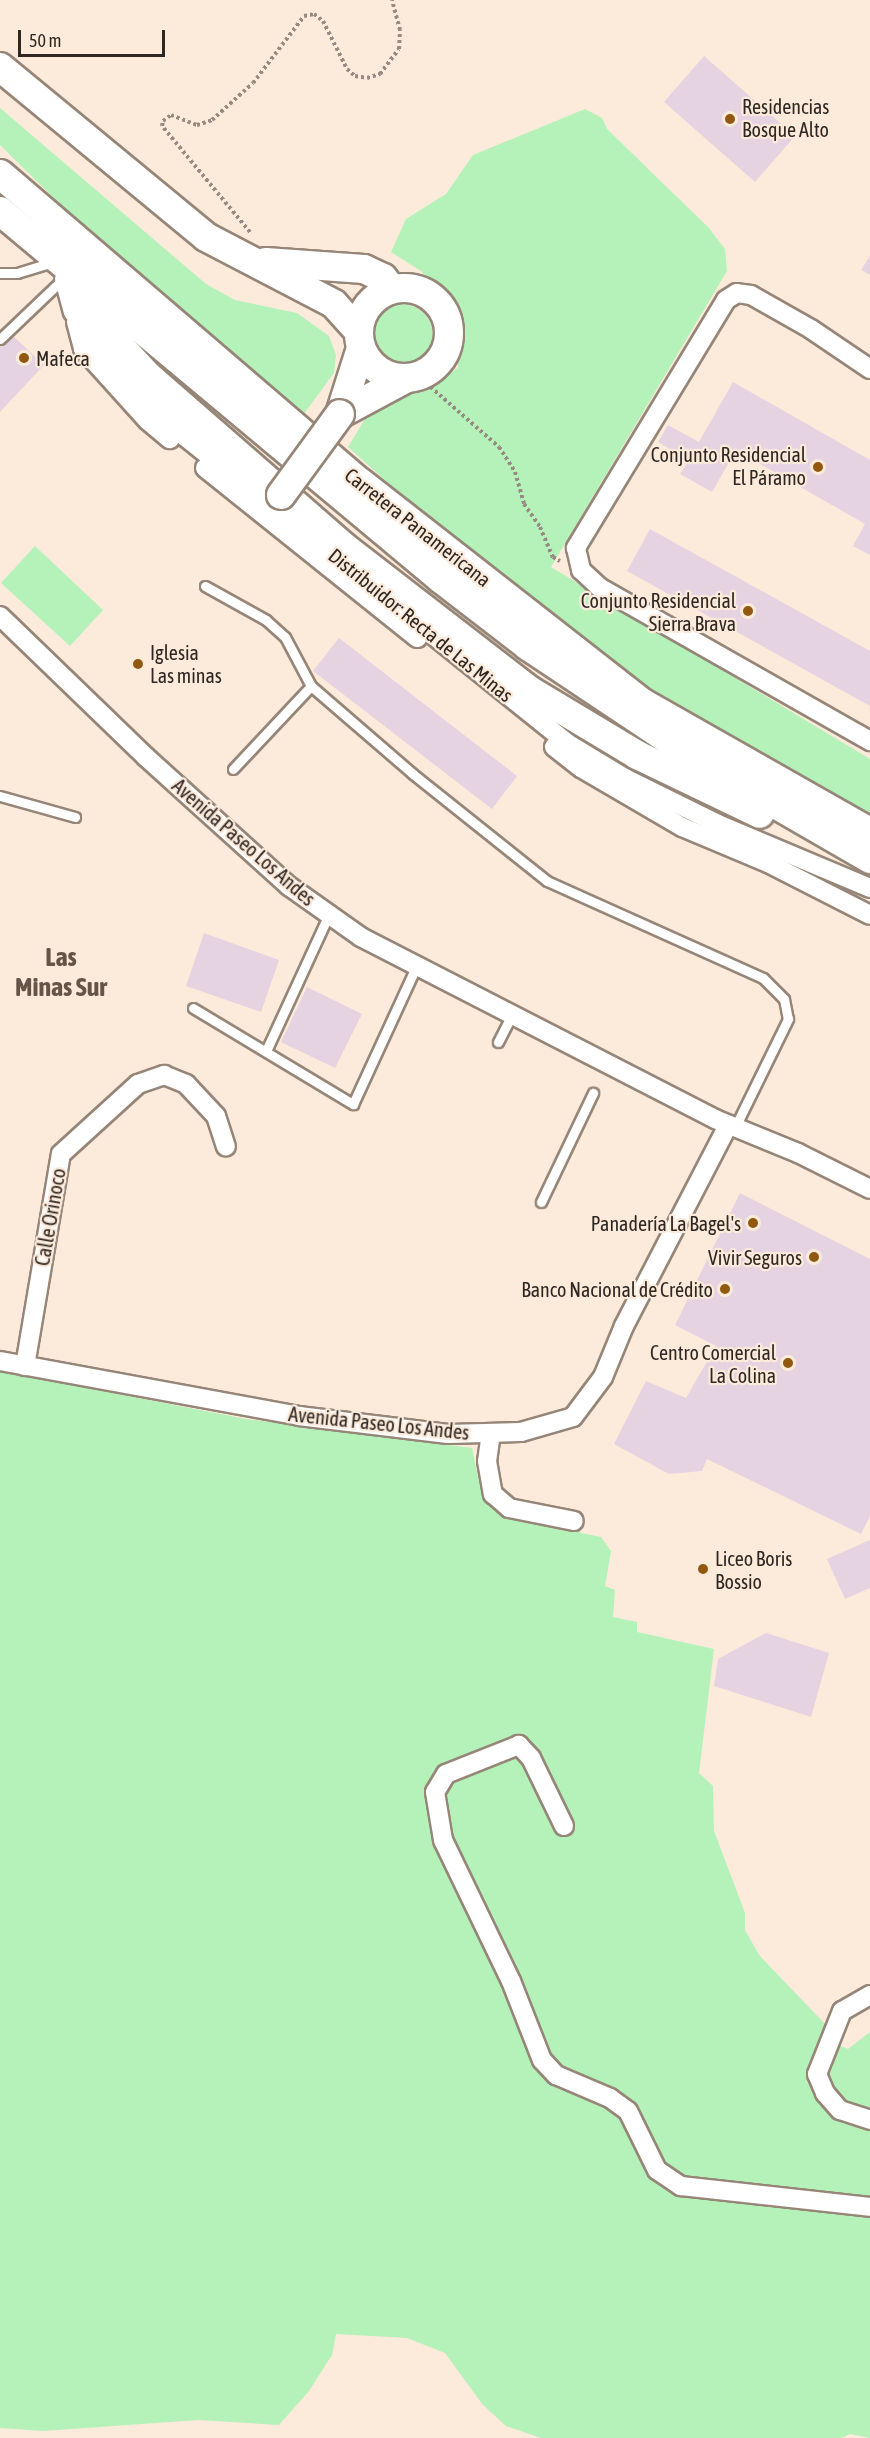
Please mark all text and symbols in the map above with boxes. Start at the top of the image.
scale bar [21,18,168,56]
text: 50 m [29,30,61,51]
place label: Residencias Bosque Alto [742,95,829,142]
marker: Residencias Bosque Alto [723,112,737,126]
place label: Mafeca [36,346,90,370]
marker: Mafeca [17,351,31,365]
place label: Conjunto Residencial El Páramo [651,443,806,490]
marker: Conjunto Residencial El Páramo [811,460,825,474]
street label: Carretera Panamericana [340,463,496,591]
street label: Distribuidor: Recta de Las Minas [324,543,518,707]
place label: Conjunto Residencial Sierra Brava [581,588,736,635]
marker: Conjunto Residencial Sierra Brava [741,604,755,618]
place label: Iglesia Las minas [150,640,222,687]
marker: Iglesia Las minas [131,657,145,671]
street label: Avenida Paseo Los Andes [168,773,320,911]
district label: Las Minas Sur [15,942,107,1004]
street label: Calle Orinoco [30,1166,70,1268]
place label: Panadería La Bagel's [591,1211,741,1235]
marker: Panadería La Bagel's [746,1216,760,1230]
place label: Vivir Seguros [708,1245,802,1269]
marker: Vivir Seguros [807,1250,821,1264]
place label: Banco Nacional de Crédito [521,1277,713,1301]
marker: Banco Nacional de Crédito [718,1282,732,1296]
place label: Centro Comercial La Colina [650,1340,776,1387]
marker: Centro Comercial La Colina [781,1356,795,1370]
street label: Avenida Paseo Los Andes [287,1402,471,1444]
place label: Liceo Boris Bossio [715,1546,792,1593]
marker: Liceo Boris Bossio [696,1562,710,1576]

